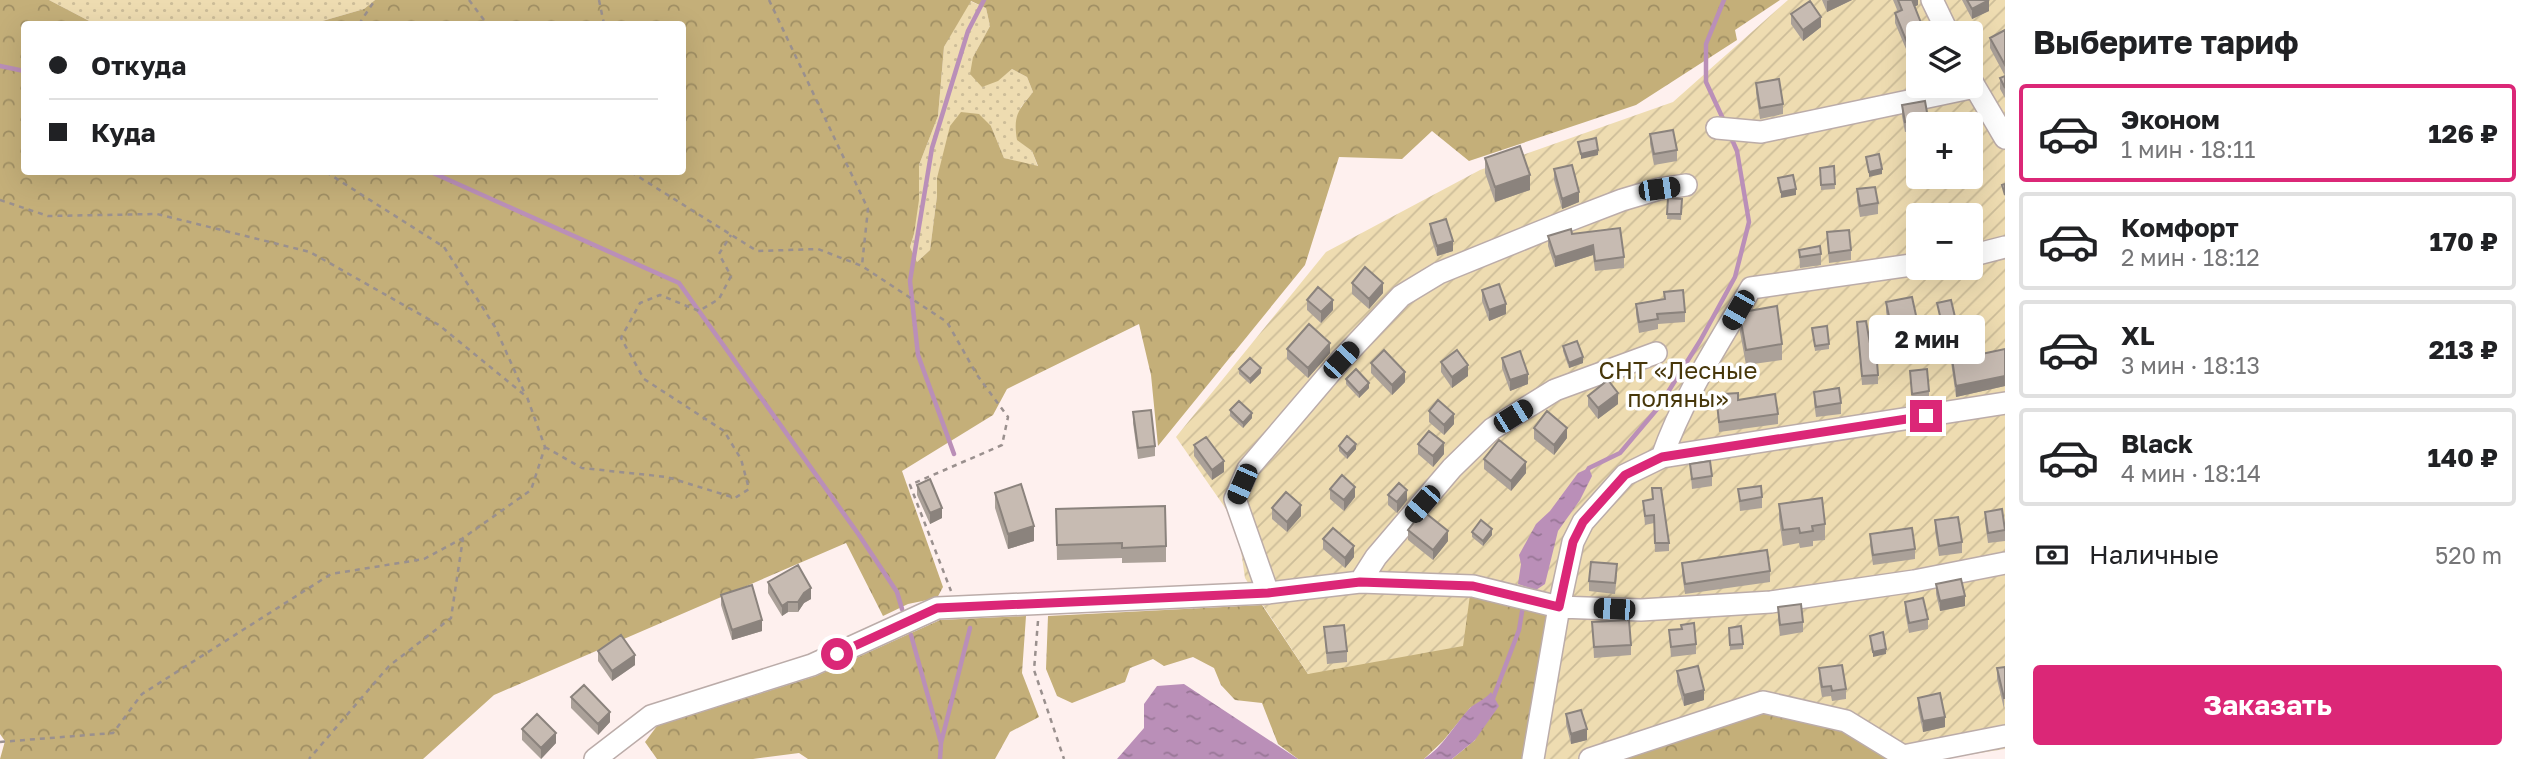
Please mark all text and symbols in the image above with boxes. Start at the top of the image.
map controls [1906,21,1983,280]
button: layers [1906,21,1983,98]
text: Выберите тариф [2033,23,2299,61]
text: Откуда [91,50,186,81]
icon: car [2037,102,2100,165]
text: Эконом [2121,104,2220,135]
button: + [1906,112,1983,189]
text: Куда [91,117,156,148]
text: 126 ₽ [2428,118,2498,149]
text: 1 мин · 18:11 [2121,135,2255,163]
car [1637,176,1682,202]
button: − [1906,203,1983,280]
icon: car [2037,210,2100,273]
text: Комфорт [2121,212,2239,243]
text: 170 ₽ [2429,226,2498,257]
text: 2 мин · 18:12 [2121,243,2260,271]
car [1719,287,1758,333]
callout: 2 мин [1868,314,1984,364]
icon: car [2037,318,2100,381]
text: XL [2121,320,2155,351]
text: 2 мин [1895,325,1959,353]
text: 213 ₽ [2429,334,2498,365]
car [1319,337,1364,383]
text: 3 мин · 18:13 [2121,351,2260,379]
park label: СНТ «Лесные поляны» [1599,355,1757,412]
car [1490,396,1537,436]
route end [1910,400,1942,432]
icon: car [2037,426,2100,489]
text: Black [2121,428,2193,459]
text: 140 ₽ [2427,442,2498,473]
text: 4 мин · 18:14 [2121,459,2261,487]
car [1224,461,1261,507]
car [1401,481,1444,527]
icon: cash [2033,536,2071,574]
text: Наличные [2089,539,2219,570]
text: 520 m [2435,541,2502,569]
car [1593,597,1636,621]
route start [821,638,853,670]
button: Заказать [2033,665,2502,745]

